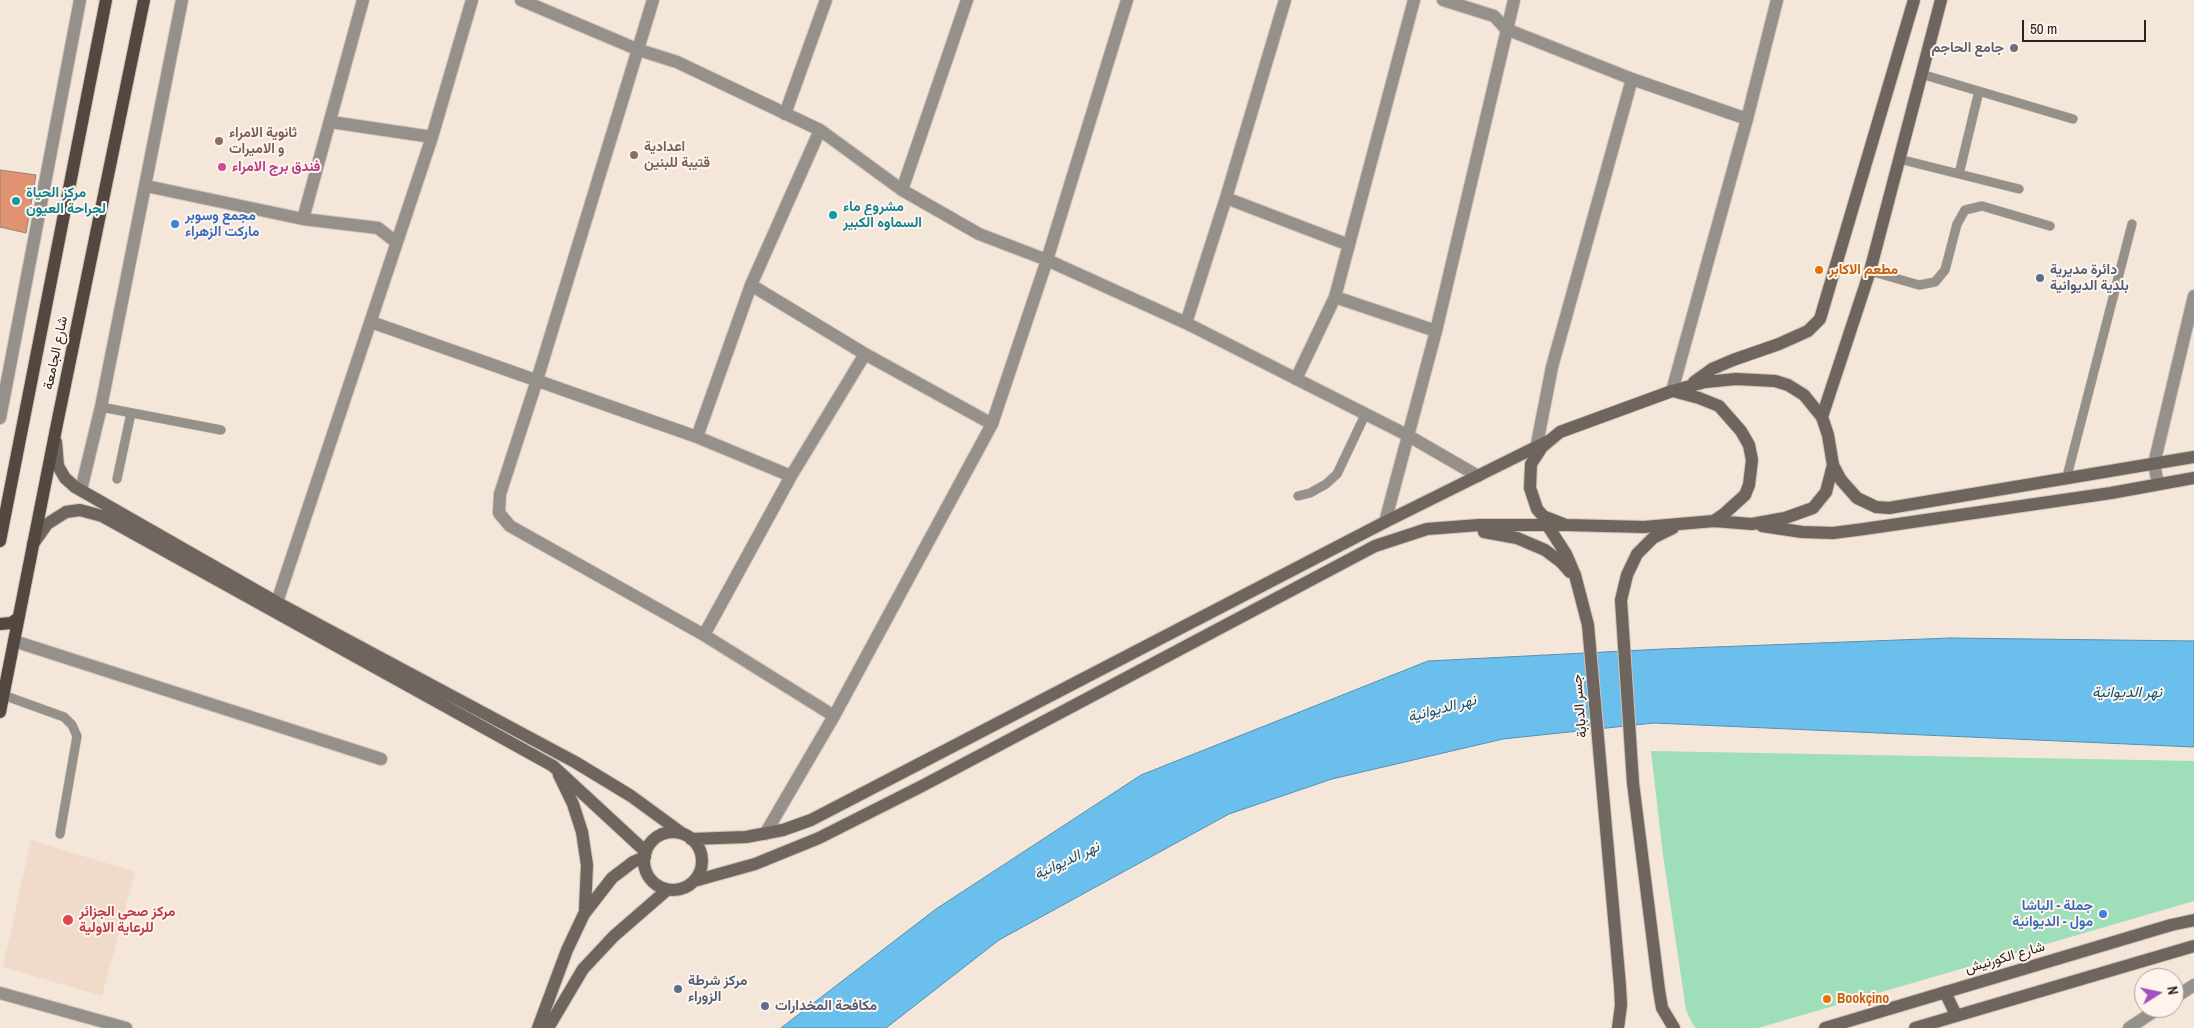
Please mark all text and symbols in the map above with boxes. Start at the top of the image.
scale bar [2024,10,2148,42]
text: 50 m [2030,18,2057,39]
place label: جامع الحاجم [1932,40,2004,56]
marker: جامع الحاجم [2008,42,2020,54]
place label: ثانوية الامراء و الاميرات [229,125,297,158]
marker: ثانوية الامراء و الاميرات [213,135,225,147]
place label: اعدادية قتيبة للبنين [644,139,710,172]
marker: اعدادية قتيبة للبنين [628,149,640,161]
place label: فندق برج الامراء [232,159,320,175]
marker: فندق برج الامراء [216,161,228,173]
place label: مركز الحياة لجراحة العيون [26,185,106,218]
marker: مركز الحياة لجراحة العيون [10,195,22,207]
place label: مشروع ماء السماوه الكبير [843,199,922,232]
place label: مجمع وسوبر ماركت الزهراء [185,208,259,240]
marker: مشروع ماء السماوه الكبير [827,209,839,221]
marker: مجمع وسوبر ماركت الزهراء [169,218,181,230]
place label: مطعم الاكابر [1829,262,1898,278]
place label: دائرة مديرية بلدية الديوانية [2050,262,2129,294]
marker: مطعم الاكابر [1813,264,1825,276]
marker: دائرة مديرية بلدية الديوانية [2034,272,2046,284]
street label: شارع الجامعة [40,315,72,391]
street label: جسر الدبابة [1569,674,1591,738]
water label: نهر الديوانية [2092,684,2162,702]
water label: نهر الديوانية [1406,691,1478,727]
water label: نهر الديوانية [1032,838,1102,884]
place label: جملة - الباشا مول - الديوانية [2012,898,2093,930]
place label: مركز صحي الجزائر للرعاية الاولية [79,904,175,936]
marker: جملة - الباشا مول - الديوانية [2097,908,2109,920]
marker: مركز صحي الجزائر للرعاية الاولية [61,913,75,927]
street label: شارع الكورنيش [1963,939,2047,977]
north arrow [2134,968,2184,1018]
place label: مركز شرطة الزوراء [688,973,747,1006]
marker: مركز شرطة الزوراء [672,983,684,995]
text: N [2163,985,2182,996]
place label: Bookçino [1837,991,1889,1007]
marker: Bookçino [1821,993,1833,1005]
place label: مكافحة المخدارات [775,998,877,1014]
marker: مكافحة المخدارات [759,1000,771,1012]

